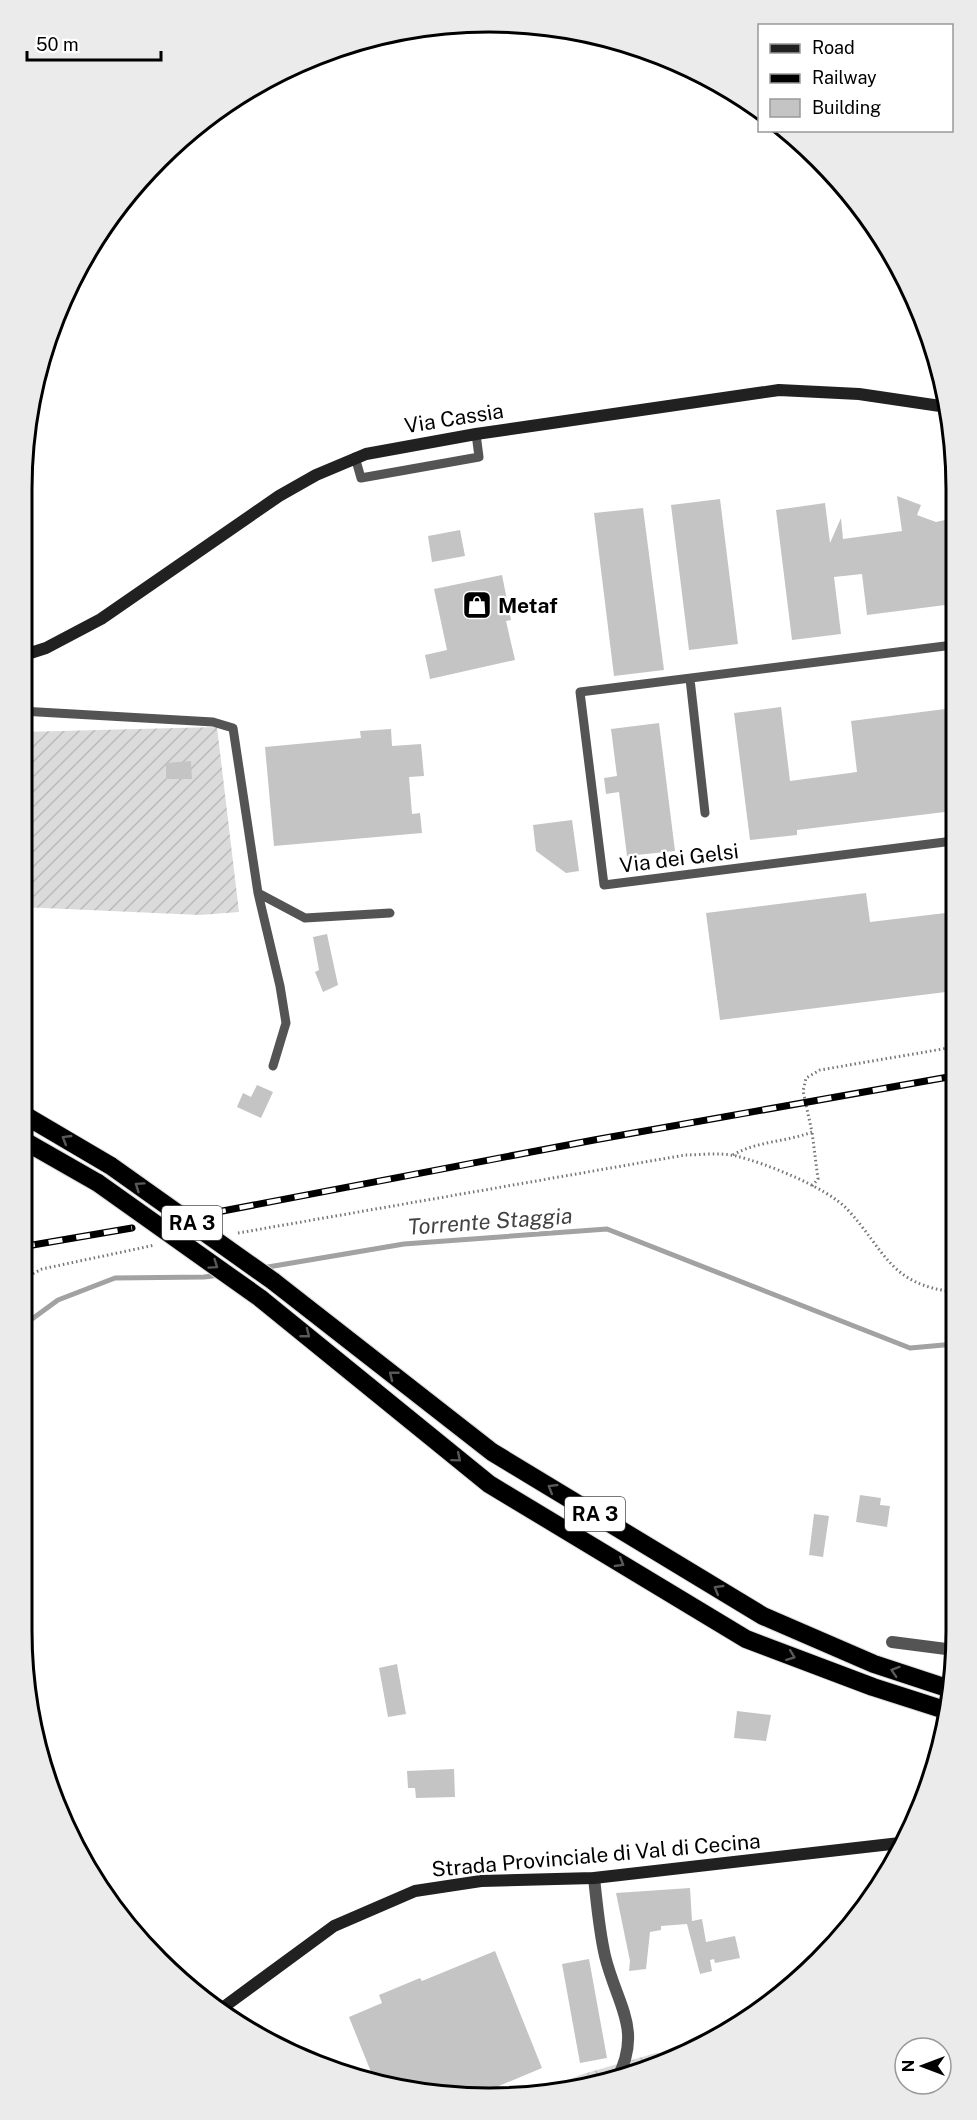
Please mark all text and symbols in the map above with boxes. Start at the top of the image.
scale bar [27,24,160,62]
legend [758,24,953,132]
text: 50 m [36,34,79,55]
text: Road [812,37,855,58]
text: Railway [812,67,877,88]
text: Building [812,97,881,118]
street label: Via Cassia [403,398,505,438]
shop icon: Metaf [461,589,493,621]
place label: Metaf [498,593,558,618]
street label: Via dei Gelsi [618,838,740,878]
one-way arrow [62,1135,72,1147]
one-way arrow [135,1182,146,1193]
water label: Torrente Staggia [407,1202,573,1240]
road number: RA 3 [162,1206,222,1240]
one-way arrow [208,1258,219,1269]
one-way arrow [299,1326,310,1337]
one-way arrow [389,1371,400,1382]
one-way arrow [450,1450,461,1461]
one-way arrow [548,1483,558,1495]
road number: RA 3 [565,1497,625,1531]
one-way arrow [614,1556,624,1568]
one-way arrow [714,1584,724,1596]
one-way arrow [785,1649,796,1661]
one-way arrow [890,1666,901,1678]
street label: Strada Provinciale di Val di Cecina [430,1828,762,1882]
north arrow [893,2036,953,2096]
text: N [899,2060,918,2072]

